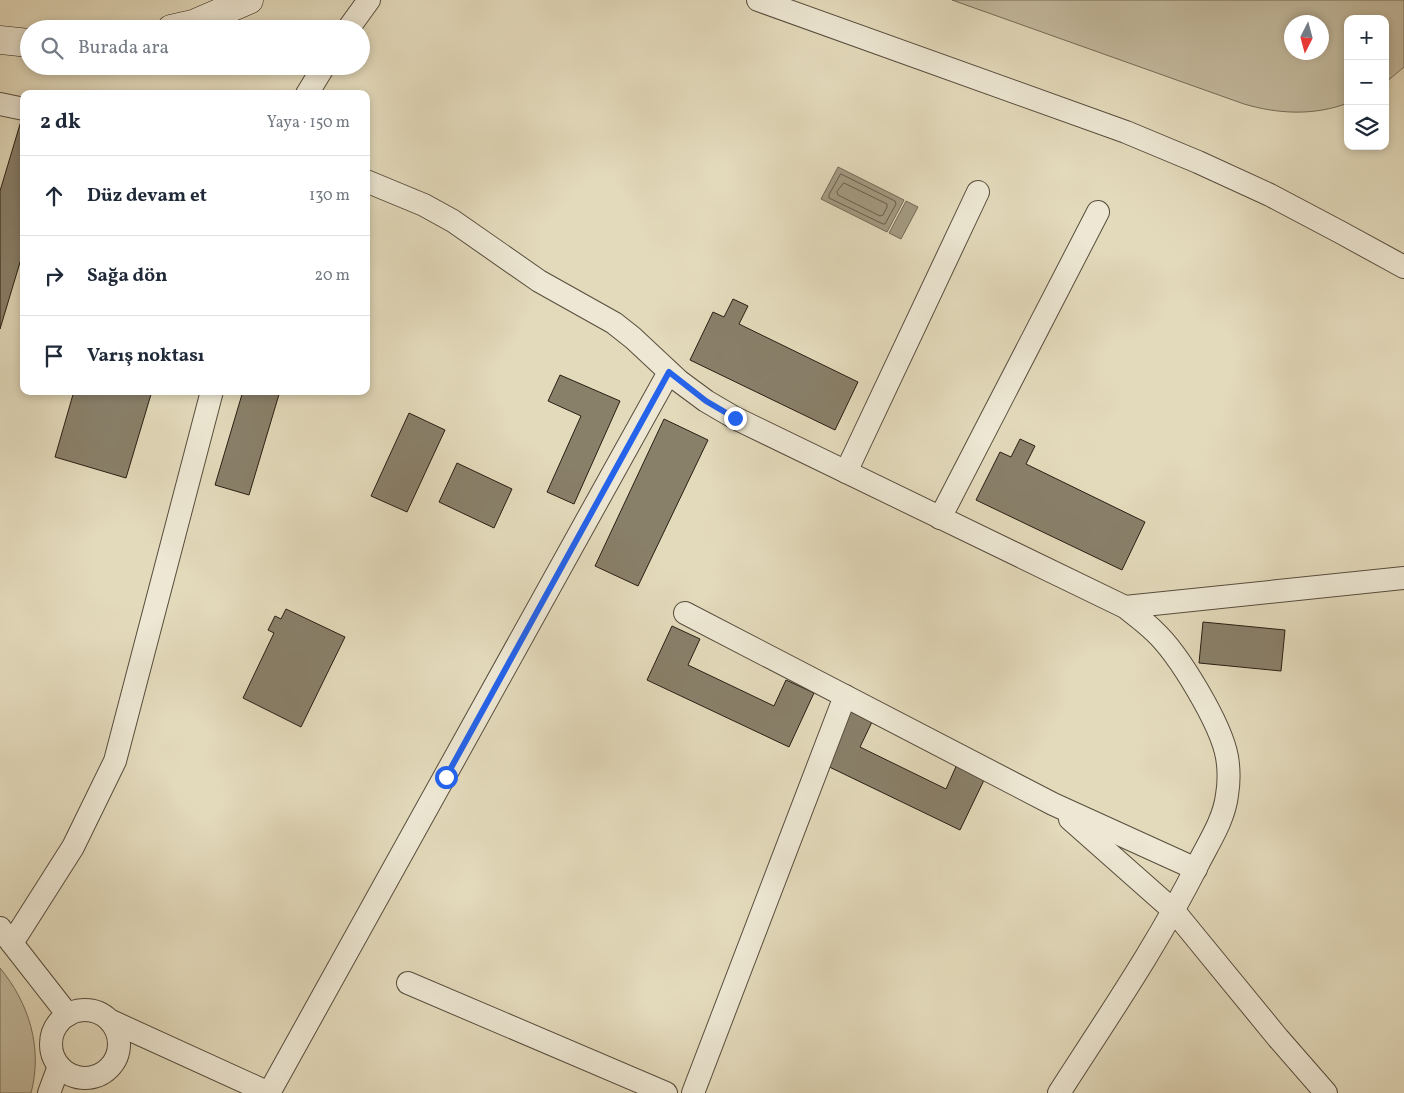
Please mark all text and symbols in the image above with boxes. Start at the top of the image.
north arrow [1284,15,1329,60]
map controls [1344,15,1389,150]
button: + [1344,15,1389,60]
search box [20,20,370,75]
icon: search [38,34,66,62]
text: Burada ara [78,35,169,61]
button: − [1344,60,1389,105]
button: layers [1344,105,1389,150]
text: 2 dk [40,108,81,137]
text: Yaya · 150 m [267,112,350,134]
icon: ahead [40,182,68,210]
text: Düz devam et [87,183,207,209]
text: 130 m [309,185,350,207]
icon: right [40,262,68,290]
text: Sağa dön [87,263,167,289]
text: 20 m [315,265,350,287]
icon: arrive [40,342,68,370]
text: Varış noktası [87,343,204,369]
route end [724,407,747,430]
route start [435,766,458,789]

